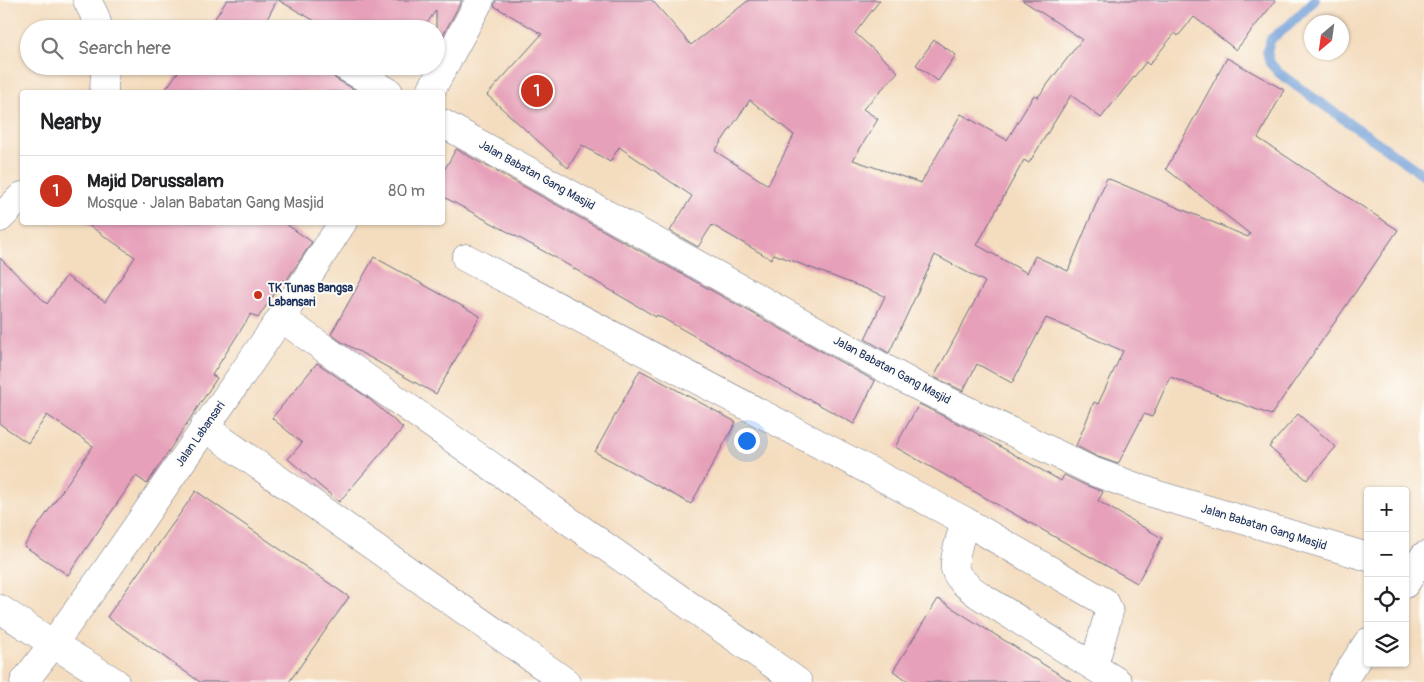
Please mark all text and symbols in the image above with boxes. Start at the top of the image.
north arrow [1304,15,1349,60]
search box [20,20,445,75]
icon: search [38,34,66,62]
text: Search here [78,36,171,60]
pin: 1 [521,72,553,110]
text: Nearby [40,109,101,136]
street label: Jalan Babatan Gang Masjid [476,137,598,214]
text: Majid Darussalam [87,169,224,193]
text: 1 [53,181,59,201]
text: 80 m [388,181,425,201]
text: Mosque · Jalan Babatan Gang Masjid [87,193,324,213]
place label: TK Tunas Bangsa Labansari [267,281,353,310]
marker: TK Tunas Bangsa Labansari [252,289,264,301]
street label: Jalan Babatan Gang Masjid [831,333,953,408]
street label: Jalan Labansari [172,399,228,470]
your location [734,428,760,454]
map controls [1364,487,1409,667]
button: + [1364,487,1409,532]
street label: Jalan Babatan Gang Masjid [1199,501,1329,554]
button: − [1364,532,1409,577]
button: locate [1364,577,1409,622]
button: layers [1364,622,1409,667]

